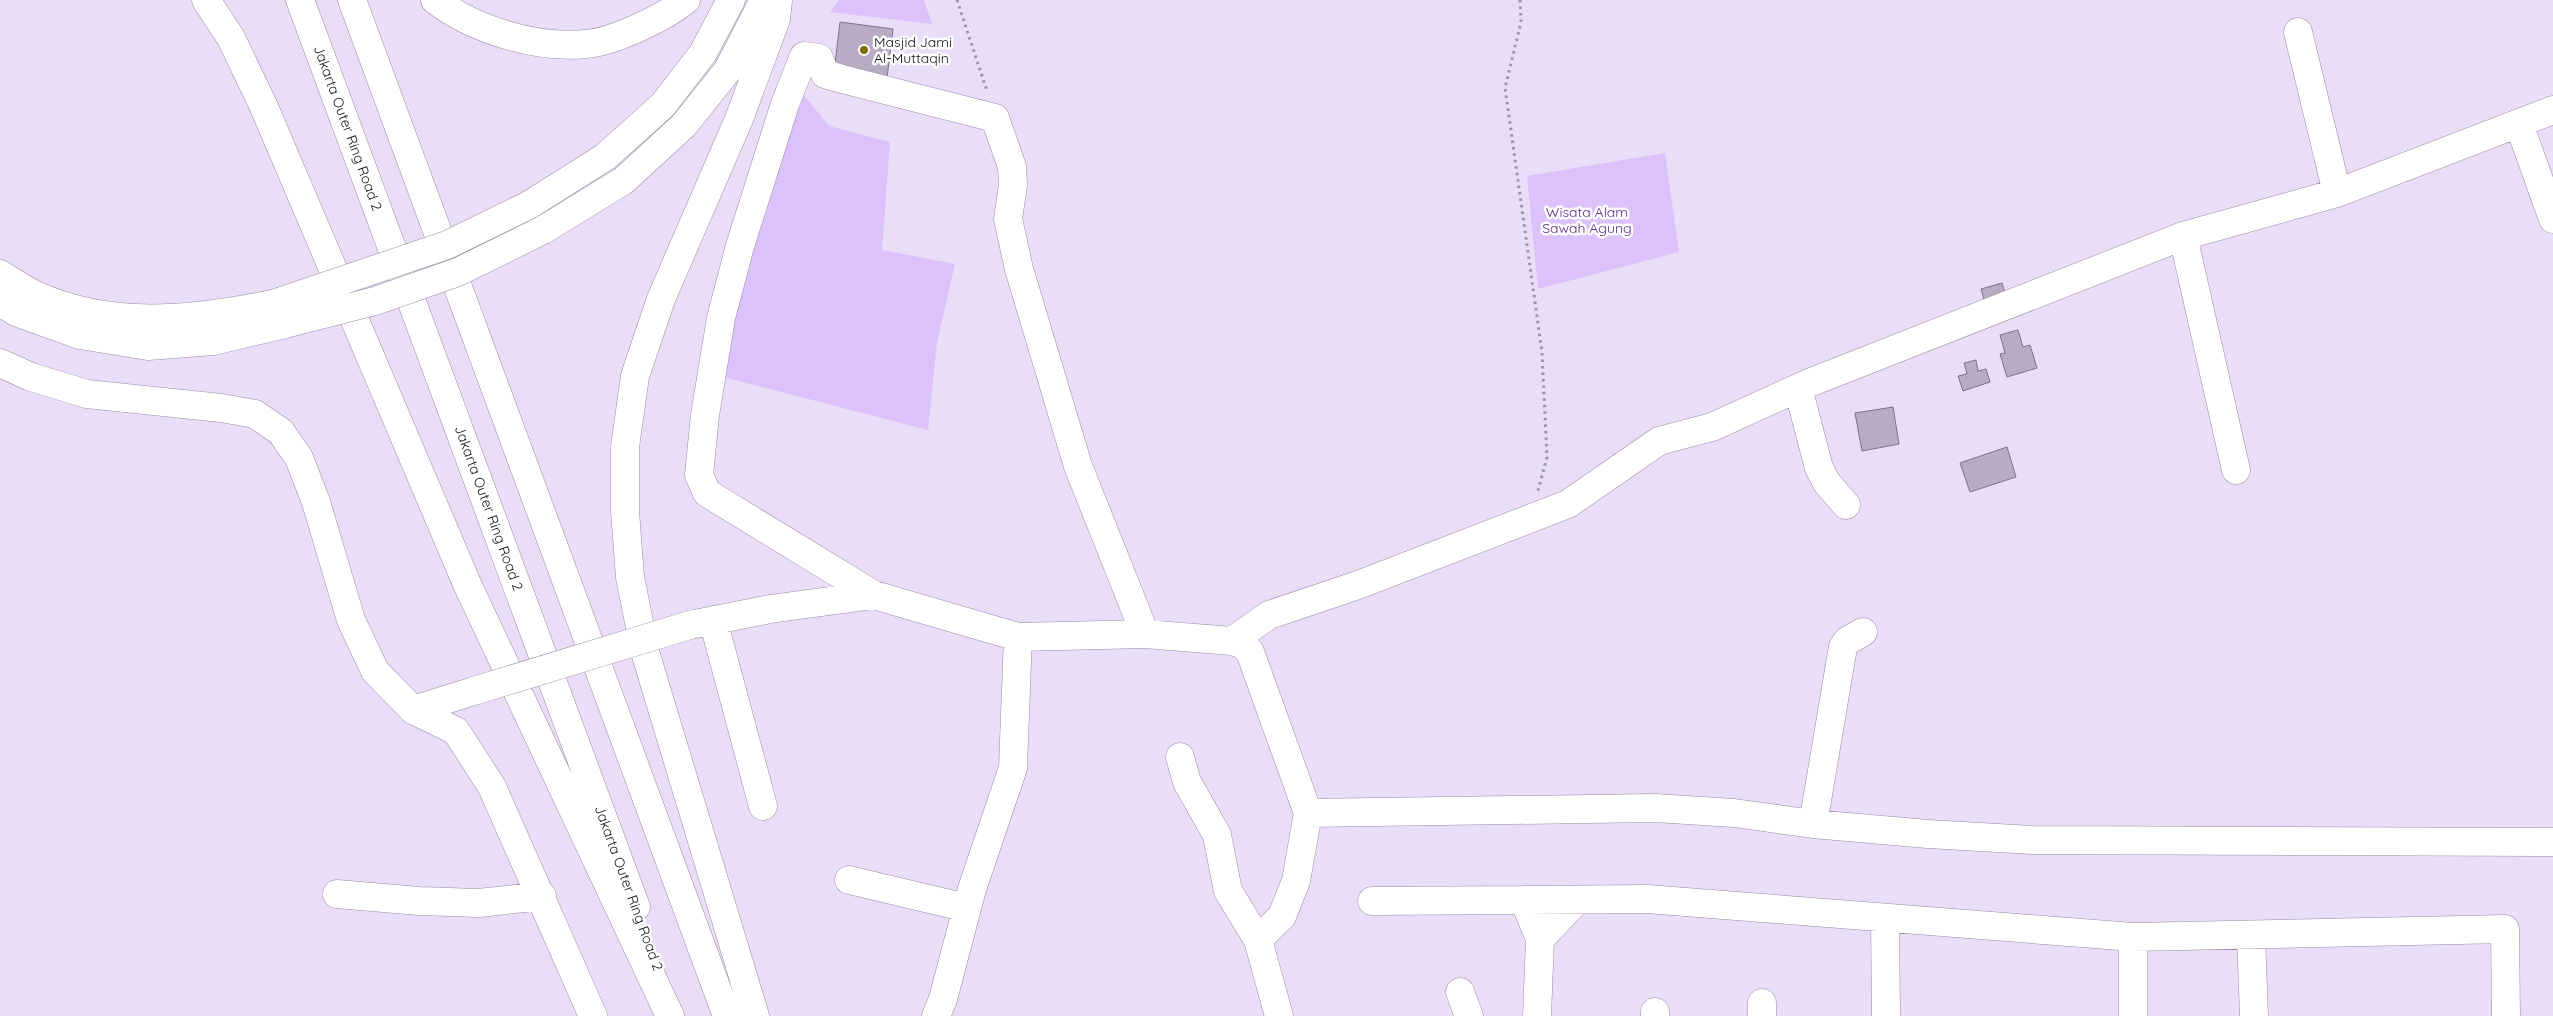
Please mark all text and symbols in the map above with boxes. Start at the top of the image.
place label: Masjid Jami Al-Muttaqin [874,33,952,67]
street label: Jakarta Outer Ring Road 2 [310,43,386,213]
marker: Masjid Jami Al-Muttaqin [858,44,870,56]
park label: Wisata Alam Sawah Agung [1542,203,1632,237]
street label: Jakarta Outer Ring Road 2 [451,423,527,593]
street label: Jakarta Outer Ring Road 2 [591,803,667,973]

